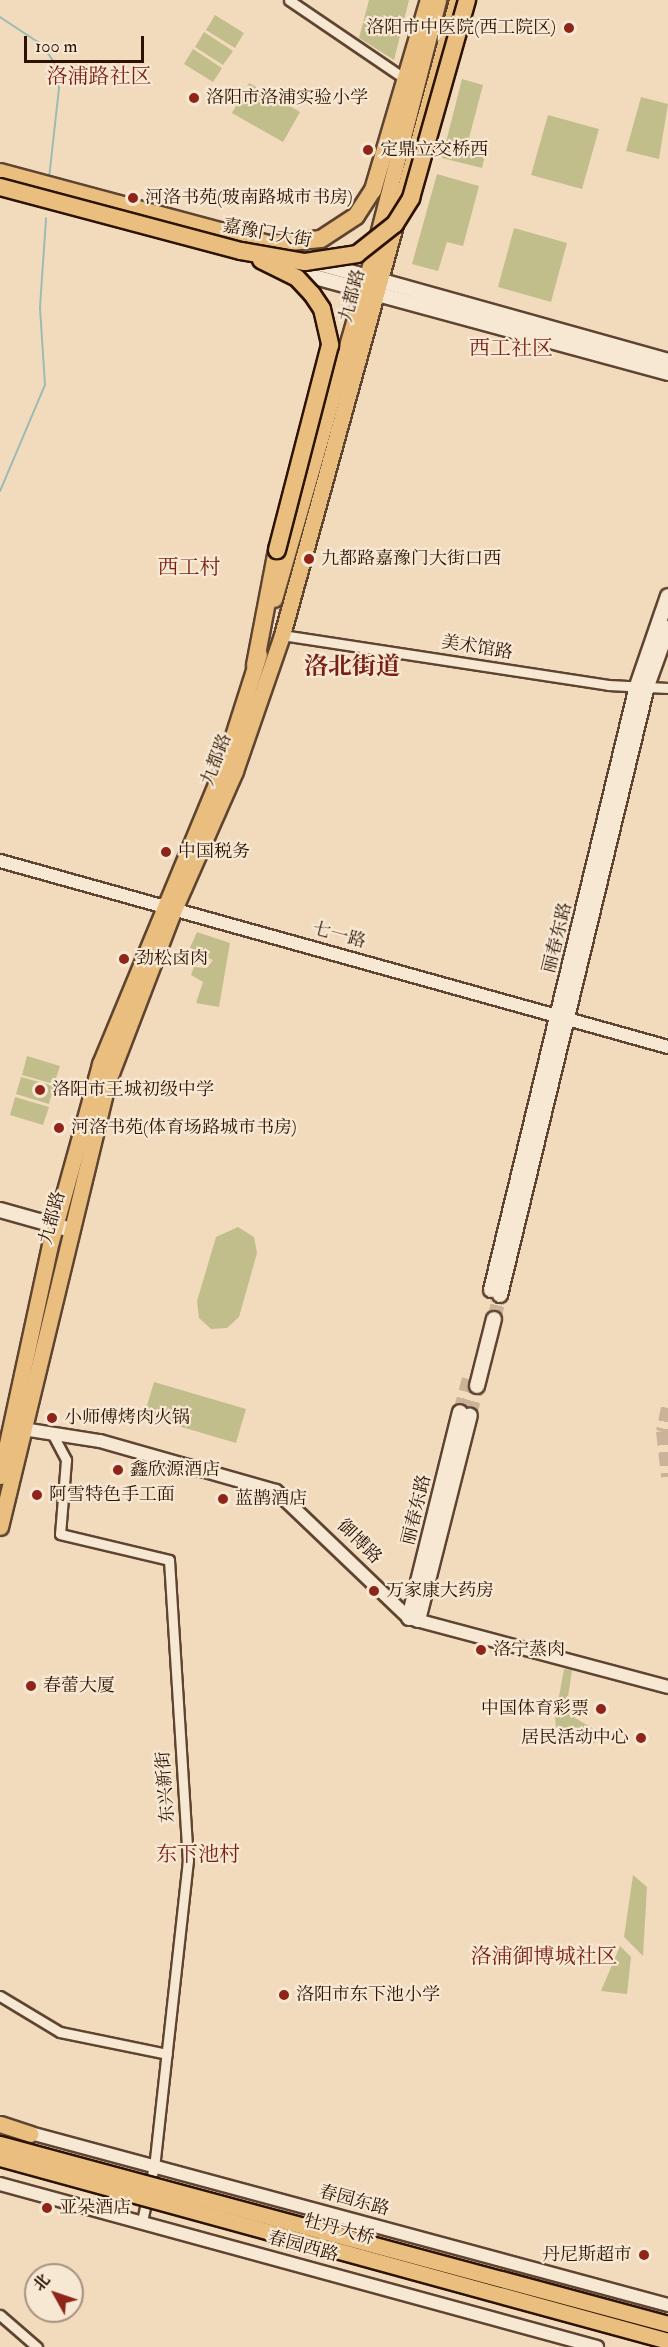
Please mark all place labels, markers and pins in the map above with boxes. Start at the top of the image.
place label: 洛阳市中医院(西工院区) [366,17,556,39]
marker: 洛阳市中医院(西工院区) [560,19,578,37]
place label: 洛阳市洛浦实验小学 [206,87,368,109]
marker: 洛阳市洛浦实验小学 [187,91,201,105]
place label: 定鼎立交桥西 [380,139,488,161]
marker: 定鼎立交桥西 [361,143,375,157]
place label: 河洛书苑(玻南路城市书房) [145,187,353,209]
marker: 河洛书苑(玻南路城市书房) [126,191,140,205]
place label: 九都路嘉豫门大街口西 [321,548,501,570]
marker: 九都路嘉豫门大街口西 [302,552,316,566]
place label: 中国税务 [178,841,250,863]
marker: 中国税务 [159,845,173,859]
place label: 劲松卤肉 [136,948,208,970]
marker: 劲松卤肉 [117,952,131,966]
place label: 洛阳市王城初级中学 [52,1079,214,1101]
marker: 洛阳市王城初级中学 [33,1083,47,1097]
place label: 河洛书苑(体育场路城市书房) [71,1117,297,1139]
marker: 河洛书苑(体育场路城市书房) [52,1121,66,1135]
place label: 小师傅烤肉火锅 [64,1407,190,1429]
marker: 小师傅烤肉火锅 [45,1411,59,1425]
place label: 鑫欣源酒店 [130,1459,220,1481]
marker: 鑫欣源酒店 [111,1463,125,1477]
place label: 阿雪特色手工面 [49,1484,175,1506]
marker: 阿雪特色手工面 [30,1488,44,1502]
place label: 蓝鹊酒店 [235,1488,307,1510]
marker: 蓝鹊酒店 [216,1492,230,1506]
place label: 万家康大药房 [386,1580,494,1602]
marker: 万家康大药房 [367,1584,381,1598]
place label: 洛宁蒸肉 [493,1639,565,1661]
marker: 洛宁蒸肉 [474,1643,488,1657]
place label: 春蕾大厦 [43,1675,115,1697]
marker: 春蕾大厦 [24,1679,38,1693]
place label: 中国体育彩票 [481,1698,589,1720]
marker: 中国体育彩票 [594,1702,608,1716]
place label: 居民活动中心 [521,1727,629,1749]
marker: 居民活动中心 [634,1731,648,1745]
place label: 洛阳市东下池小学 [296,1984,440,2006]
marker: 洛阳市东下池小学 [277,1988,291,2002]
place label: 亚朵酒店 [59,2197,131,2219]
marker: 亚朵酒店 [40,2201,54,2215]
place label: 丹尼斯超市 [542,2244,632,2266]
marker: 丹尼斯超市 [637,2248,651,2262]

